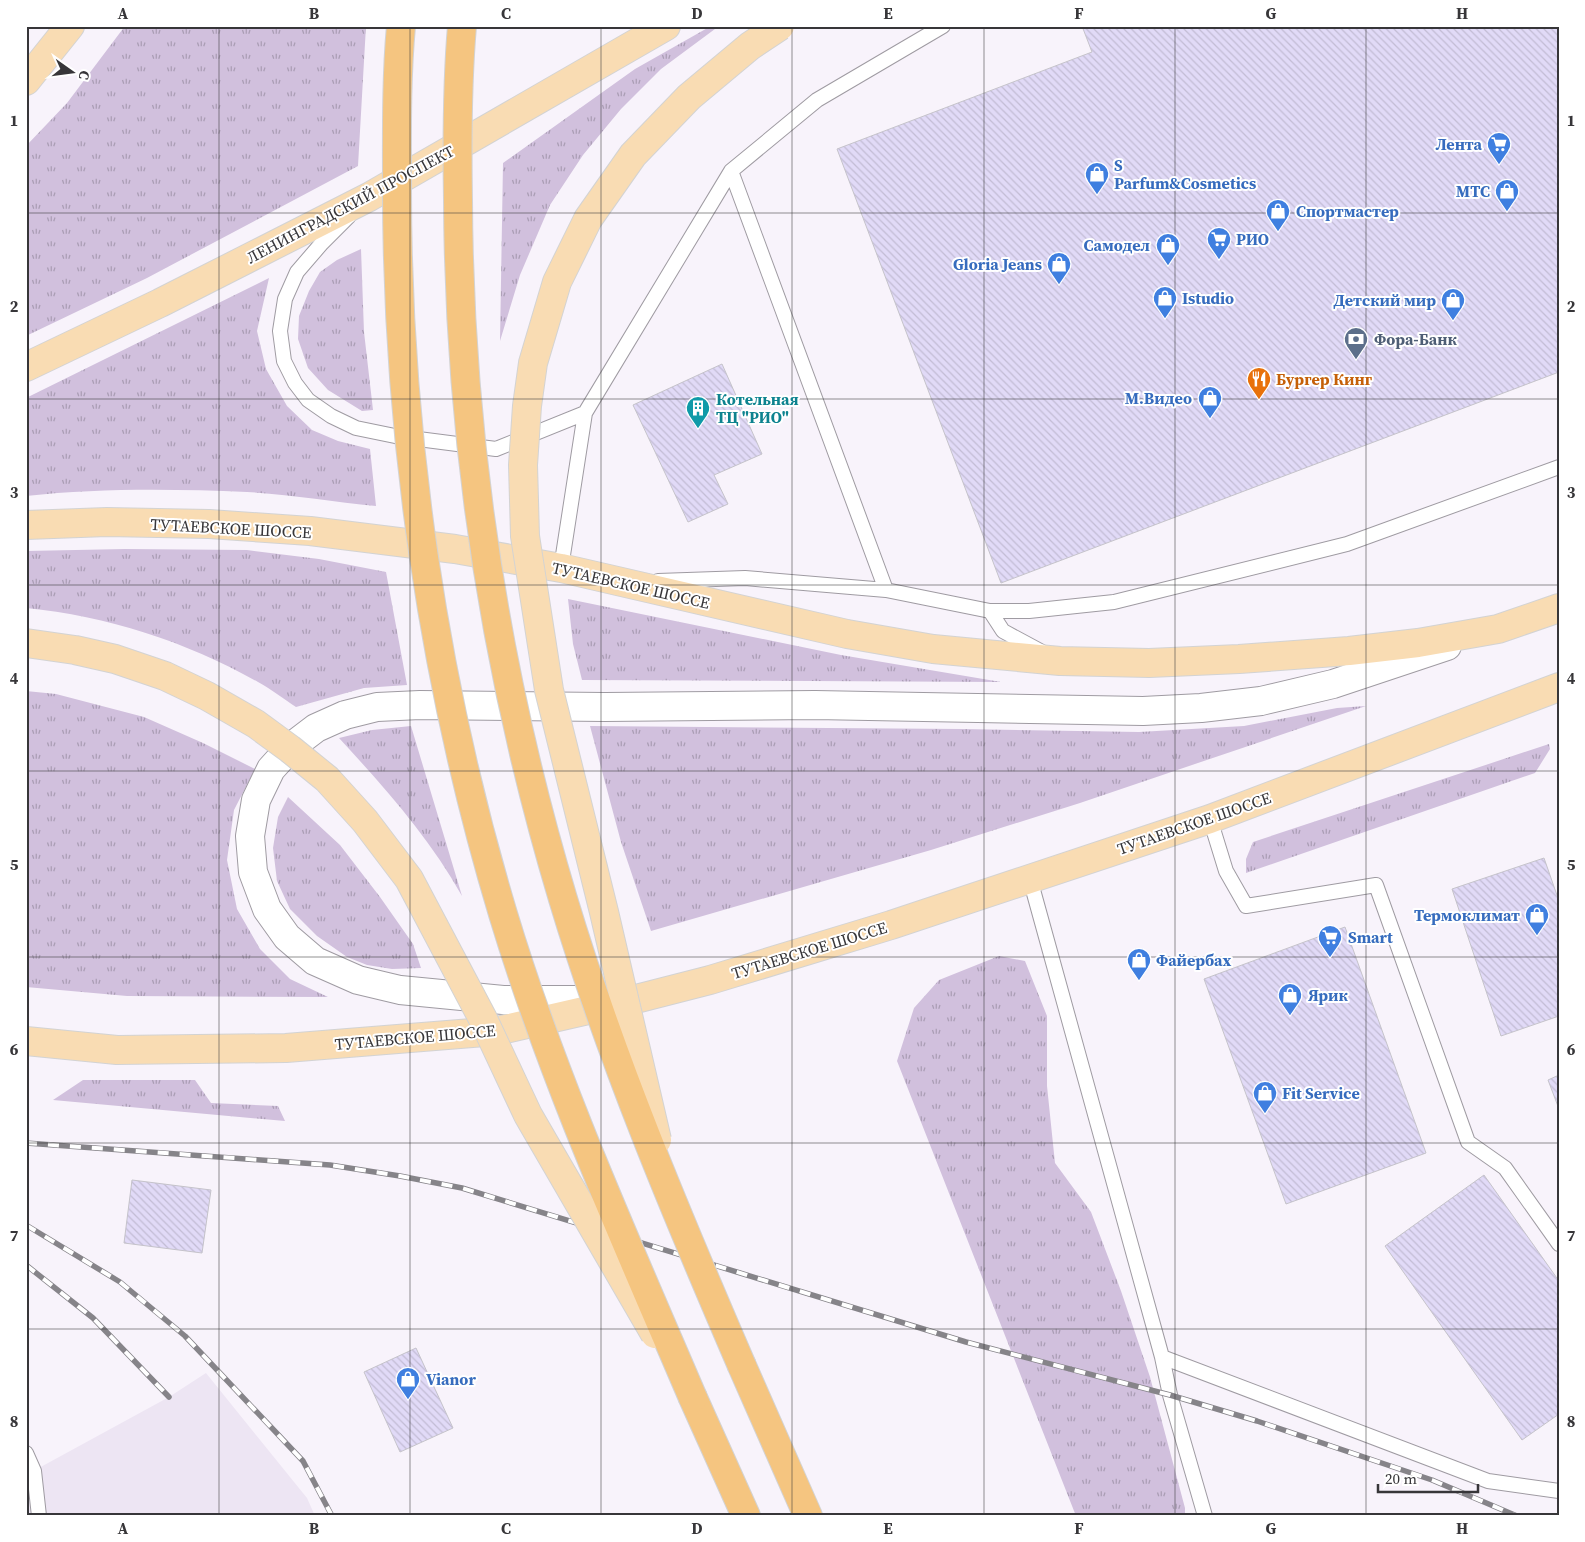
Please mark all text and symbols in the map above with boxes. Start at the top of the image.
text: A [118,2,129,24]
text: B [309,2,320,24]
text: C [501,2,511,24]
text: D [691,2,703,24]
text: E [883,2,893,24]
text: F [1074,2,1084,24]
text: G [1266,2,1277,24]
text: H [1456,2,1468,24]
north arrow [48,48,98,98]
text: С [74,68,95,82]
text: 1 [10,109,18,131]
text: 1 [1567,109,1575,131]
supermarket icon: Лента [1486,131,1512,165]
place label: Лента [1435,133,1482,155]
street label: ЛЕНИНГРАДСКИЙ ПРОСПЕКТ [242,140,458,268]
place label: S Parfum&Cosmetics [1114,154,1256,194]
shop icon: S Parfum&Cosmetics [1084,161,1110,195]
shop icon: МТС [1494,178,1520,212]
place label: МТС [1456,180,1490,202]
shop icon: Спортмастер [1265,198,1291,232]
place label: Спортмастер [1296,200,1399,222]
supermarket icon: РИО [1206,226,1232,260]
place label: РИО [1236,228,1269,250]
shop icon: Самодел [1155,232,1181,266]
place label: Самодел [1084,234,1150,256]
shop icon: Gloria Jeans [1046,251,1072,285]
place label: Gloria Jeans [953,253,1042,275]
shop icon: Istudio [1152,285,1178,319]
place label: Istudio [1182,287,1234,309]
shop icon: Детский мир [1440,287,1466,321]
place label: Детский мир [1334,289,1436,311]
text: 2 [10,295,19,317]
text: 2 [1567,295,1576,317]
bank icon: Фора-Банк [1343,326,1369,360]
place label: Фора-Банк [1374,328,1458,350]
restaurant icon: Бургер Кинг [1246,366,1272,400]
place label: Бургер Кинг [1276,368,1373,390]
shop icon: М.Видео [1197,385,1223,419]
place label: М.Видео [1125,387,1192,409]
place label: Котельная ТЦ "РИО" [716,388,799,428]
building icon: Котельная ТЦ "РИО" [685,395,711,429]
text: 3 [10,481,19,503]
text: 3 [1567,481,1576,503]
street label: ТУТАЕВСКОЕ ШОССЕ [150,513,312,543]
street label: ТУТАЕВСКОЕ ШОССЕ [550,556,712,614]
text: 4 [10,667,19,689]
text: 4 [1567,667,1576,689]
street label: ТУТАЕВСКОЕ ШОССЕ [1114,786,1274,860]
text: 5 [10,853,19,875]
text: 5 [1567,853,1576,875]
shop icon: Термоклимат [1524,902,1550,936]
place label: Термоклимат [1414,904,1520,926]
street label: ТУТАЕВСКОЕ ШОССЕ [729,916,890,984]
supermarket icon: Smart [1317,924,1343,958]
place label: Smart [1348,926,1393,948]
shop icon: Файербах [1126,947,1152,981]
place label: Файербах [1156,949,1232,971]
shop icon: Ярик [1277,982,1303,1016]
place label: Ярик [1308,984,1349,1006]
street label: ТУТАЕВСКОЕ ШОССЕ [334,1019,497,1055]
text: 6 [10,1038,19,1060]
text: 6 [1567,1038,1576,1060]
shop icon: Fit Service [1252,1080,1278,1114]
place label: Fit Service [1282,1082,1360,1104]
text: 7 [10,1224,19,1246]
text: 7 [1567,1224,1576,1246]
shop icon: Vianor [395,1366,421,1400]
place label: Vianor [426,1368,476,1390]
text: 8 [10,1410,18,1432]
text: 8 [1567,1410,1575,1432]
scale bar [1378,1462,1478,1494]
text: 20 m [1385,1468,1417,1489]
text: A [118,1517,129,1539]
text: B [309,1517,320,1539]
text: C [501,1517,511,1539]
text: D [691,1517,703,1539]
text: E [883,1517,893,1539]
text: F [1074,1517,1084,1539]
text: G [1266,1517,1277,1539]
text: H [1456,1517,1468,1539]

